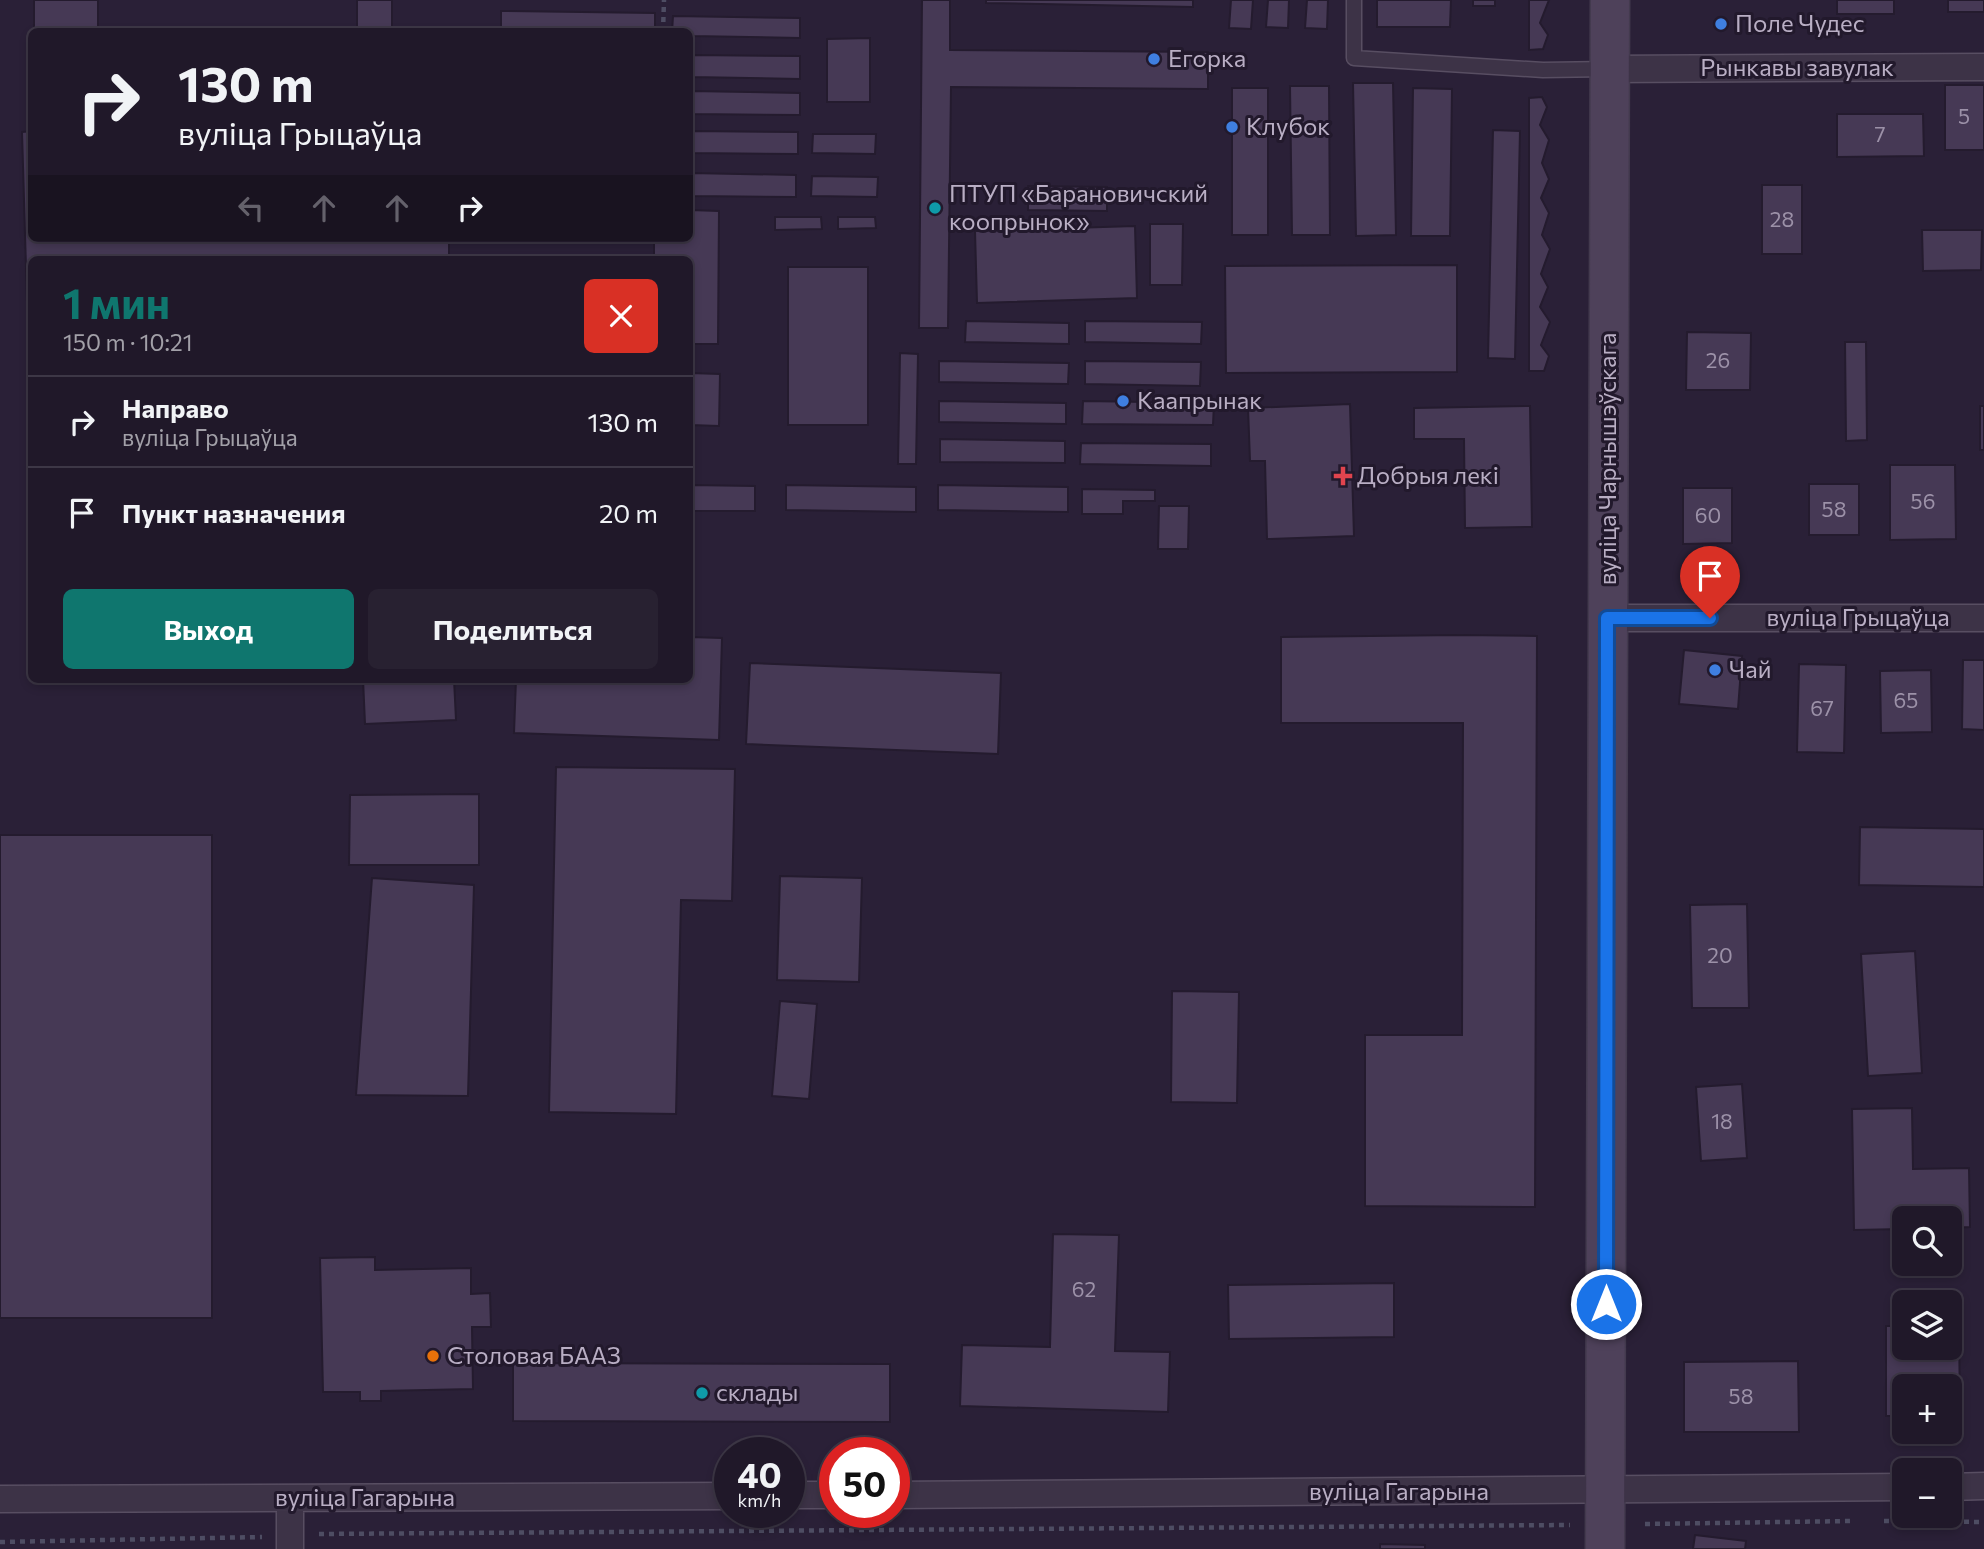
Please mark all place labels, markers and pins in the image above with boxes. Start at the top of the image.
place label: Поле Чудес [1735,8,1865,37]
marker: Поле Чудес [1713,16,1729,32]
place label: Егорка [1168,43,1246,72]
marker: Егорка [1146,51,1162,67]
place label: Клубок [1246,111,1330,140]
marker: Клубок [1224,119,1240,135]
place label: ПТУП «Барановичский коопрынок» [949,178,1208,235]
marker: ПТУП «Барановичский коопрынок» [927,200,943,216]
place label: Каапрынак [1137,385,1262,414]
marker: Каапрынак [1115,393,1131,409]
place label: Добрыя лекі [1357,460,1499,489]
marker: Добрыя лекі [1335,468,1351,484]
pin [1680,546,1740,618]
place label: Чай [1729,654,1771,683]
marker: Чай [1707,662,1723,678]
place label: Столовая БААЗ [447,1340,621,1369]
marker: Столовая БААЗ [425,1348,441,1364]
place label: склады [716,1377,798,1406]
marker: склады [694,1385,710,1401]

